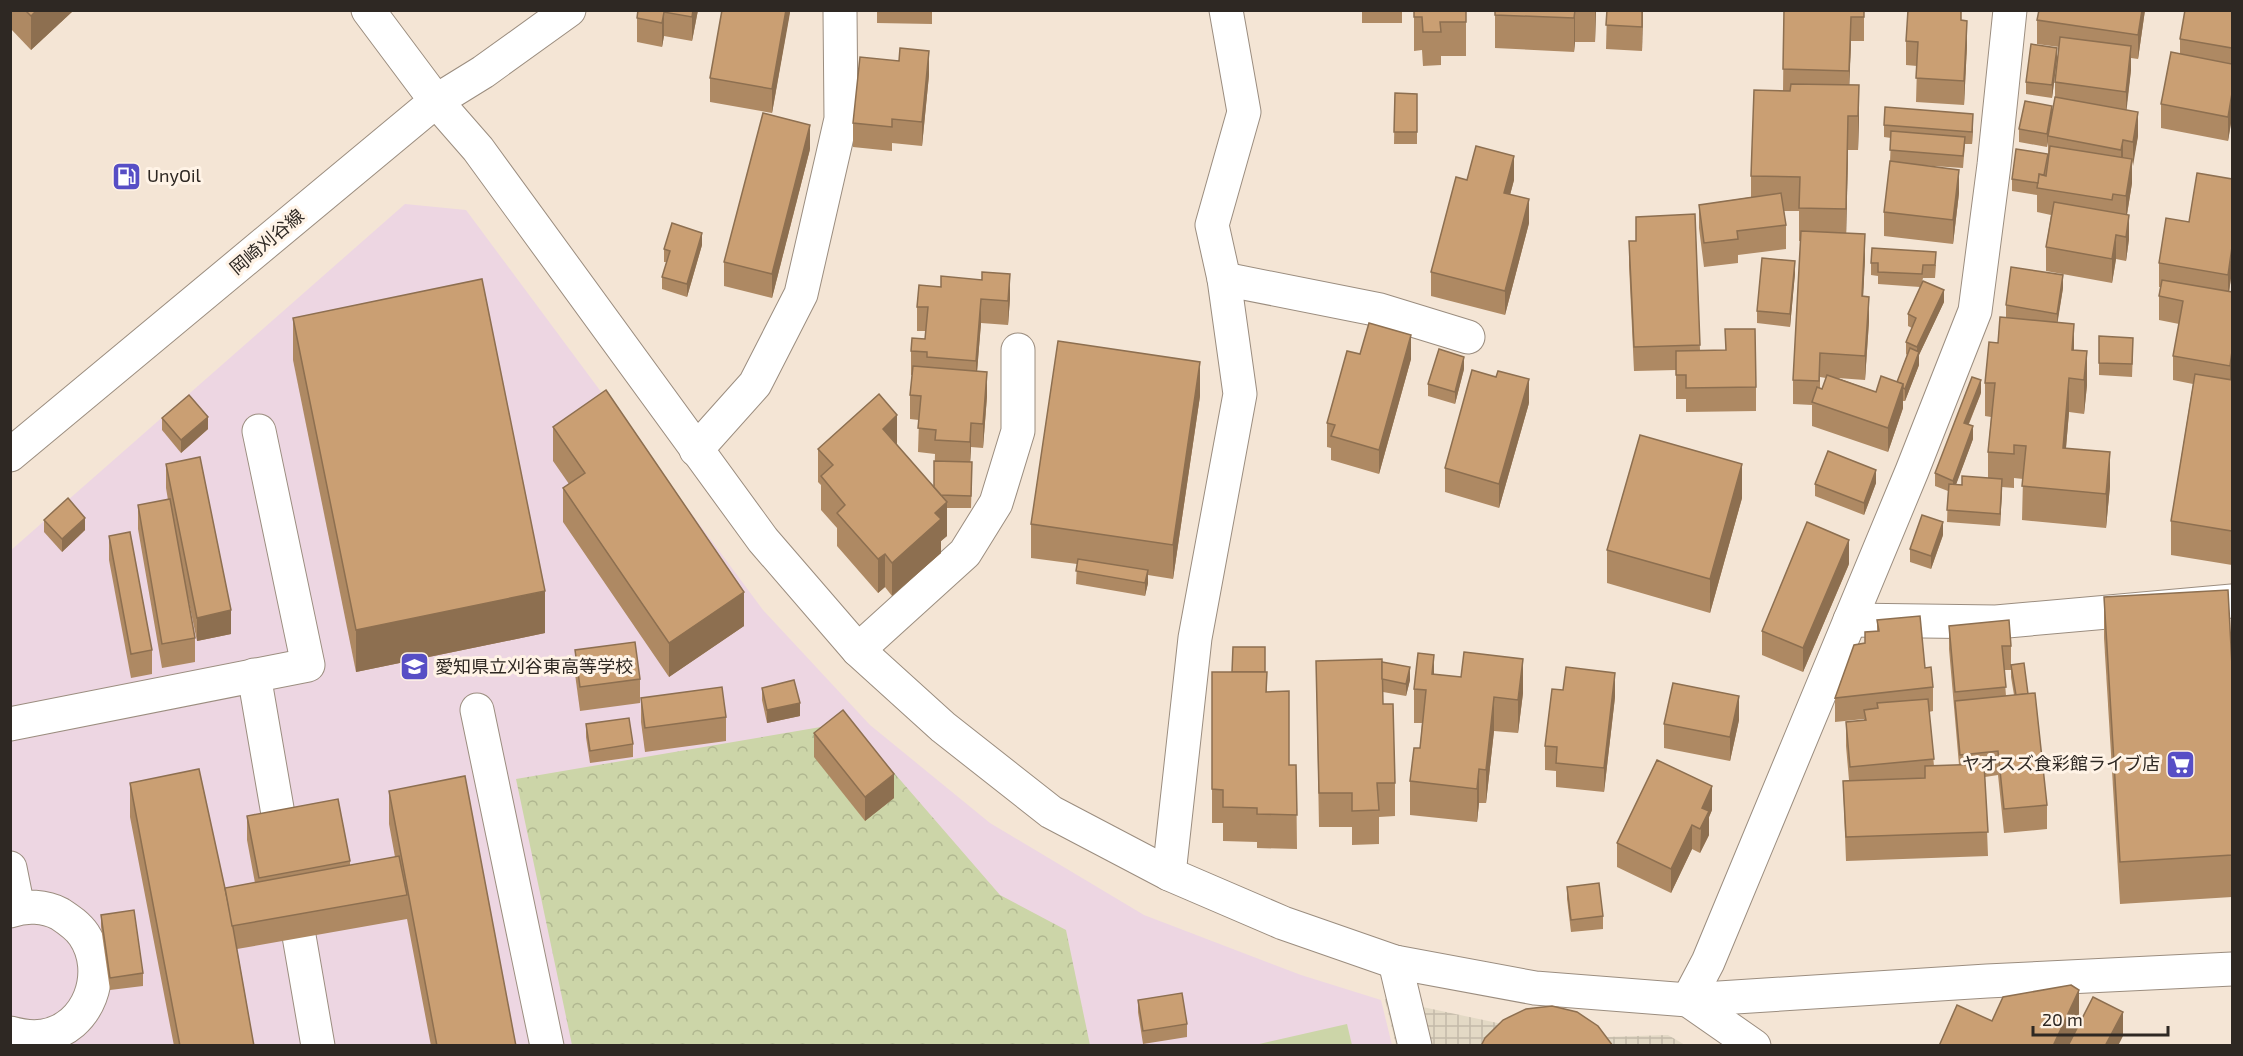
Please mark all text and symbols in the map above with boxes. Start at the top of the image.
fuel station icon: UnyOil [110,160,142,192]
place label: UnyOil [147,164,201,186]
street label: 岡崎刈谷線 [225,204,308,279]
school or university icon: 愛知県立刈谷東高等学校 [398,651,430,683]
place label: 愛知県立刈谷東高等学校 [435,655,633,677]
supermarket icon: ヤオスズ食彩館ライブ店 [2165,748,2197,780]
place label: ヤオスズ食彩館ライブ店 [1962,752,2160,774]
scale bar [2033,999,2168,1037]
text: 20 m [2042,1008,2083,1030]

